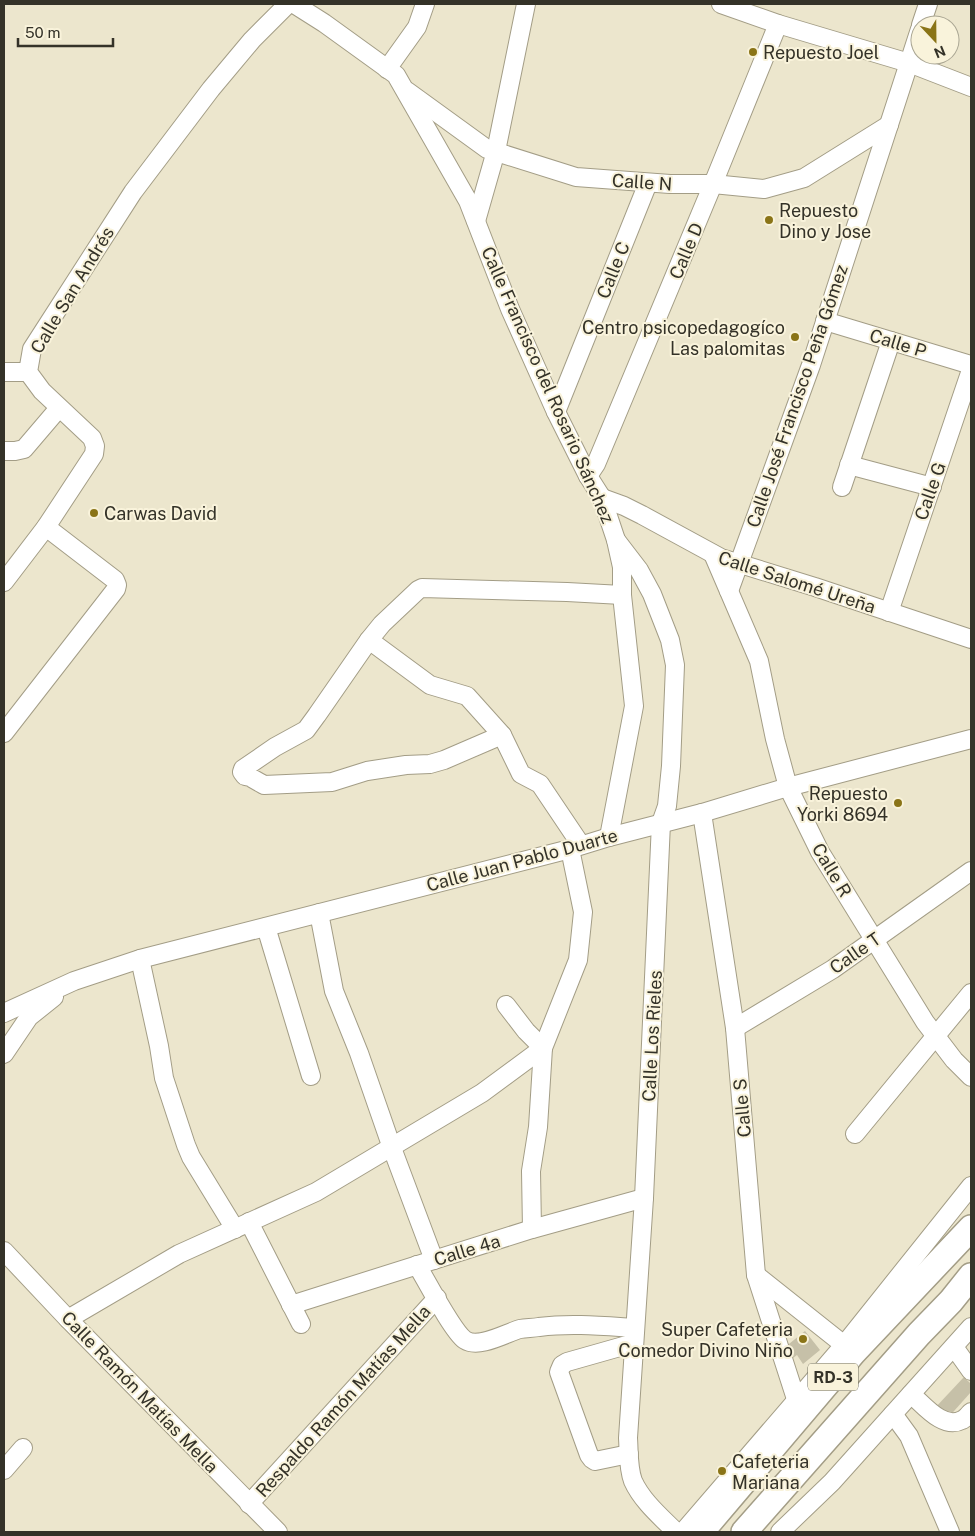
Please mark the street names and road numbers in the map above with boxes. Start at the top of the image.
street label: Calle N [611,169,673,195]
street label: Calle D [665,220,707,282]
street label: Calle San Andrés [26,223,118,357]
street label: Calle C [592,239,634,301]
street label: Calle Francisco del Rosario Sánchez [477,243,619,527]
street label: Calle José Francisco Peña Gómez [742,262,852,530]
street label: Calle P [867,324,929,362]
street label: Calle G [910,459,950,523]
street label: Calle Salomé Ureña [716,547,878,617]
street label: Calle Juan Pablo Duarte [424,824,620,896]
street label: Calle R [808,839,856,901]
street label: Calle T [825,928,885,978]
street label: Calle Los Rieles [638,970,666,1102]
street label: Calle S [729,1078,755,1138]
street label: Calle 4a [431,1230,503,1270]
street label: Respaldo Ramón Matías Mella [251,1301,435,1501]
street label: Calle Ramón Matías Mella [57,1307,223,1477]
road number: RD-3 [808,1364,858,1390]

